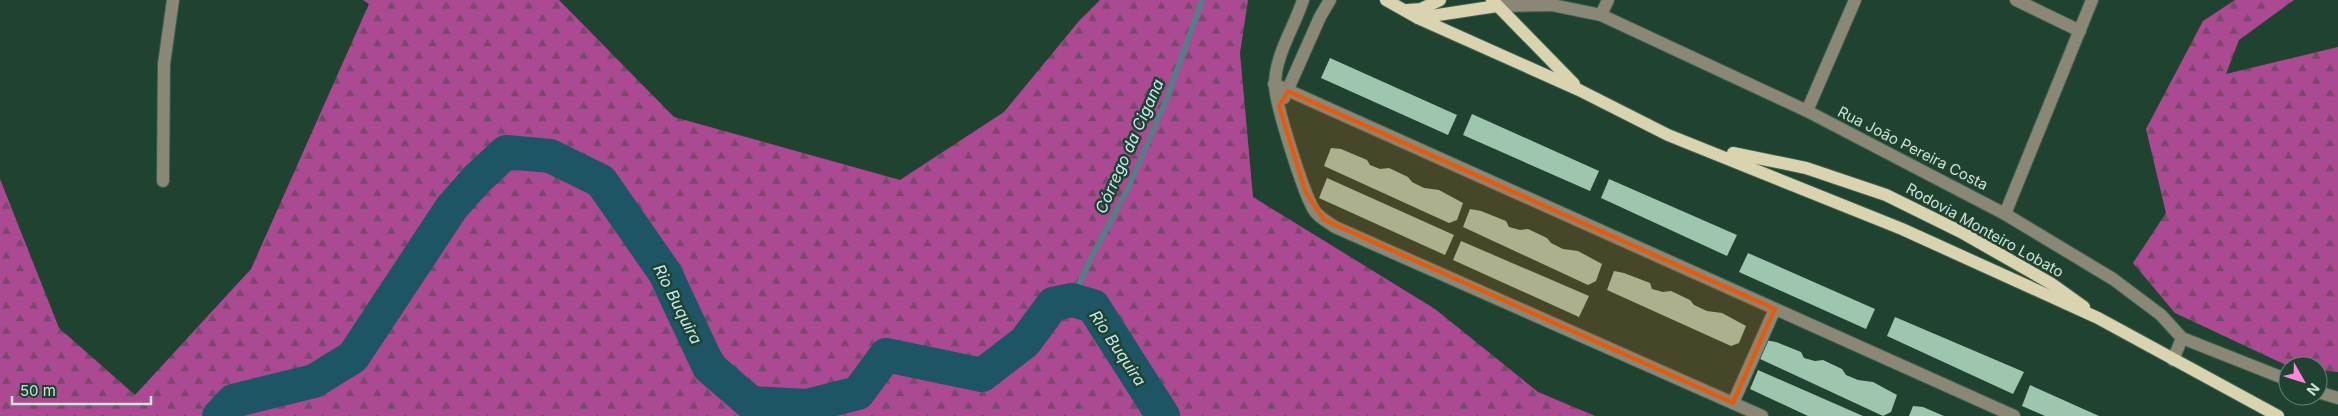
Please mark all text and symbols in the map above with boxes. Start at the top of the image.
water label: Córrego da Cigana [1090,76,1168,216]
street label: Rua João Pereira Costa [1835,102,1991,194]
street label: Rodovia Monteiro Lobato [1903,179,2067,281]
water label: Rio Buquira [649,261,707,347]
water label: Rio Buquira [1085,306,1151,390]
north arrow [2278,356,2328,406]
scale bar [12,374,151,406]
text: N [2304,380,2323,399]
text: 50 m [20,381,56,400]

